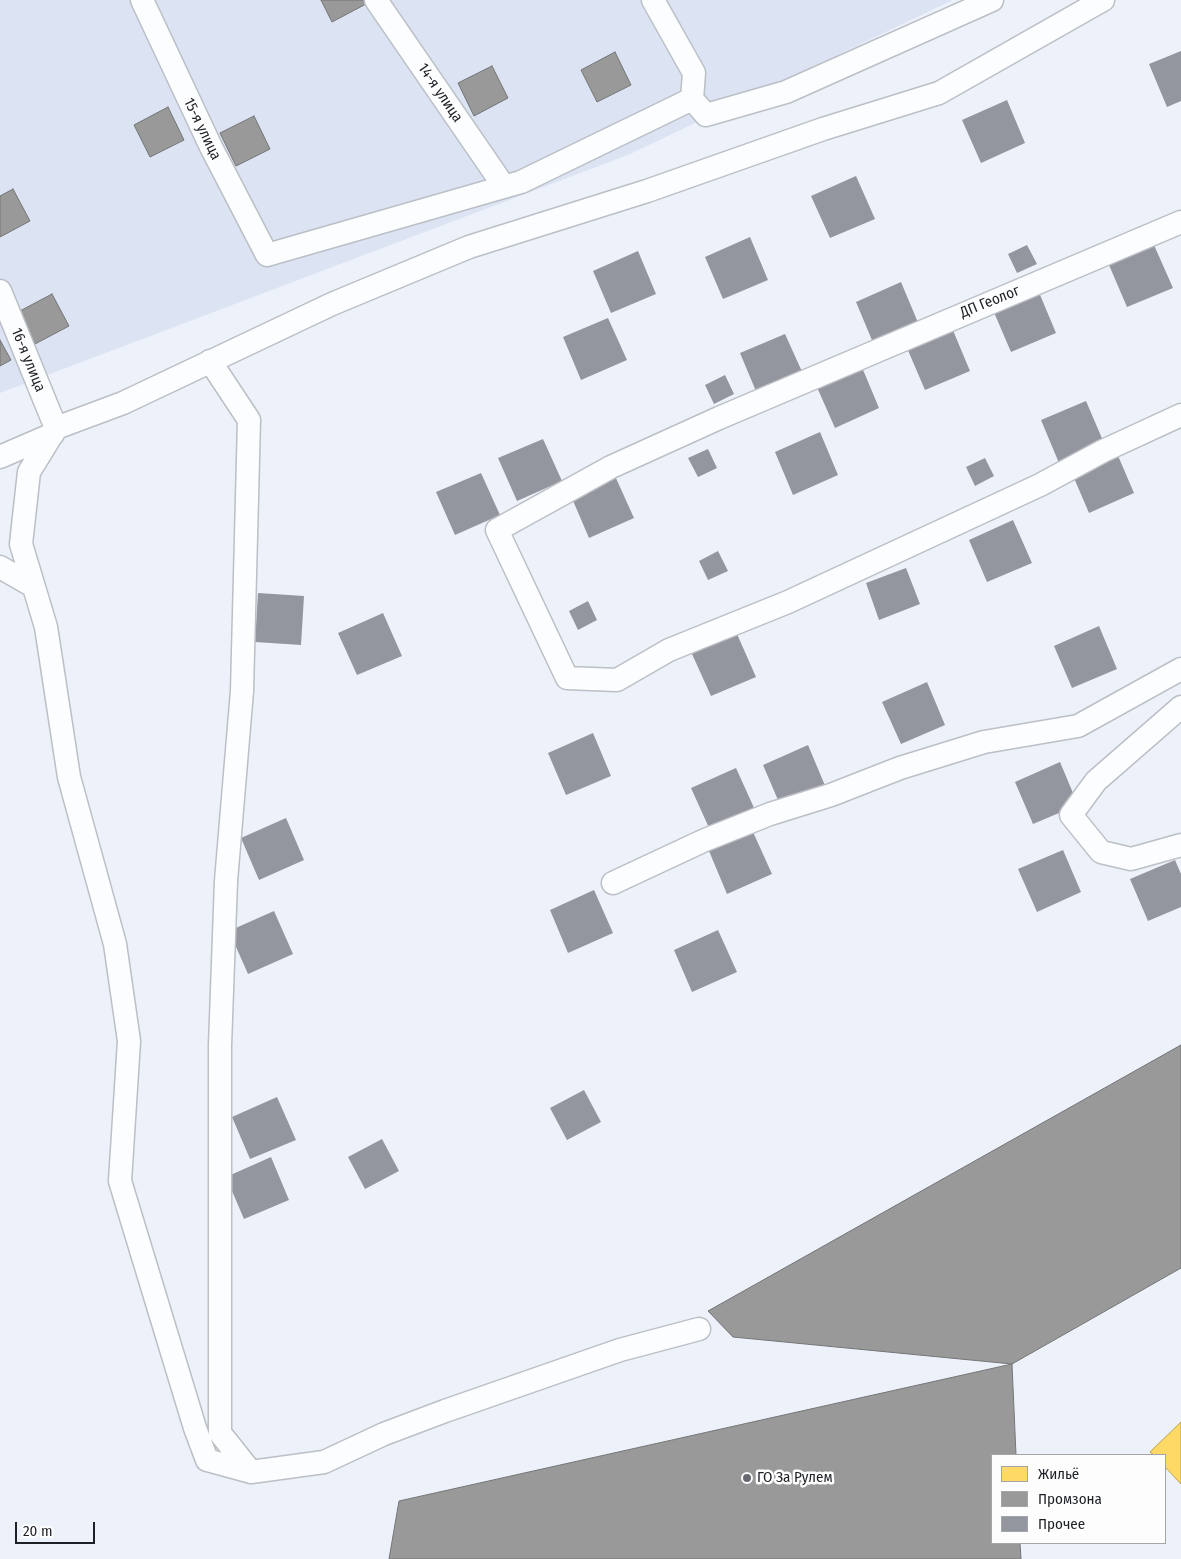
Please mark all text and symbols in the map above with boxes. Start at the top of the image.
street label: 14-я улица [414,60,466,126]
street label: 15-я улица [179,95,225,163]
street label: ДП Геолог [957,282,1023,322]
street label: 16-я улица [7,325,49,395]
legend [991,1454,1166,1544]
text: Жильё [1038,1465,1079,1483]
place label: ГО За Рулем [757,1469,833,1487]
marker: ГО За Рулем [741,1472,753,1484]
text: Промзона [1038,1490,1102,1508]
scale bar [18,1512,98,1544]
text: Прочее [1038,1515,1085,1533]
text: 20 m [23,1522,53,1540]

